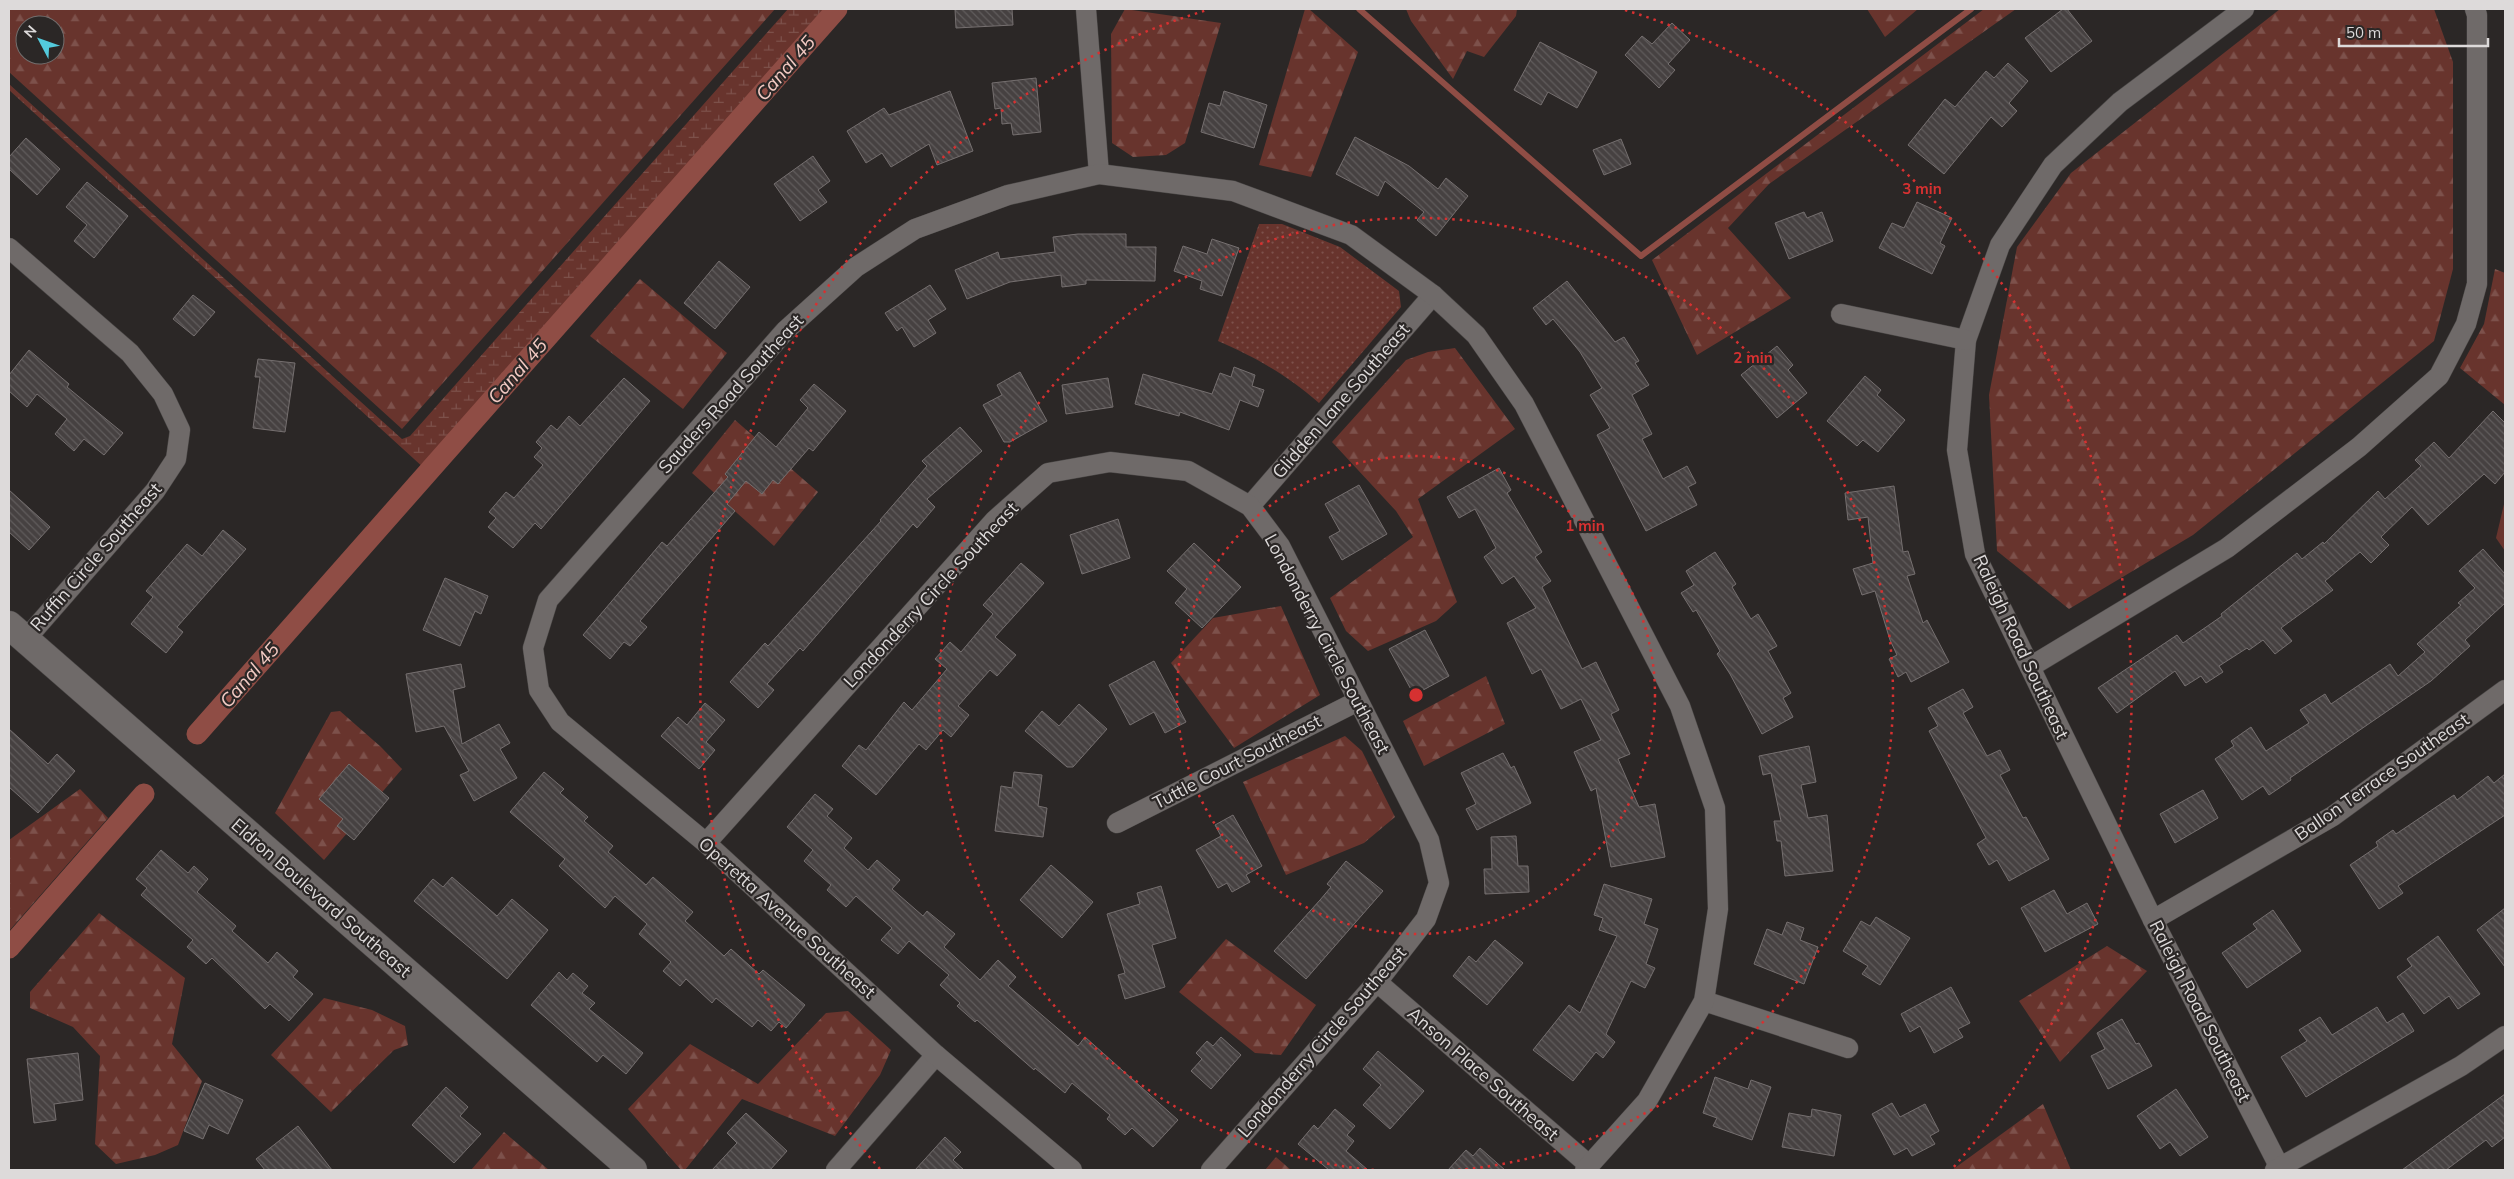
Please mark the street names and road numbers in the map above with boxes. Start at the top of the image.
street label: Sauders Road Southeast [653,309,808,478]
street label: Glidden Lane Southeast [1267,318,1414,483]
street label: Ruffin Circle Southeast [25,478,166,636]
street label: Londonderry Circle Southeast [838,497,1023,692]
street label: Londonderry Circle Southeast [1260,530,1395,758]
street label: Raleigh Road Southeast [1969,551,2074,743]
street label: Ballon Terrace Southeast [2290,708,2473,846]
street label: Tuttle Court Southeast [1149,709,1325,814]
street label: Eldron Boulevard Southeast [227,813,416,982]
street label: Operetta Avenue Southeast [694,832,881,1003]
street label: Raleigh Road Southeast [2145,916,2256,1106]
street label: Londonderry Circle Southeast [1232,941,1411,1142]
street label: Anson Place Southeast [1403,1002,1564,1146]

